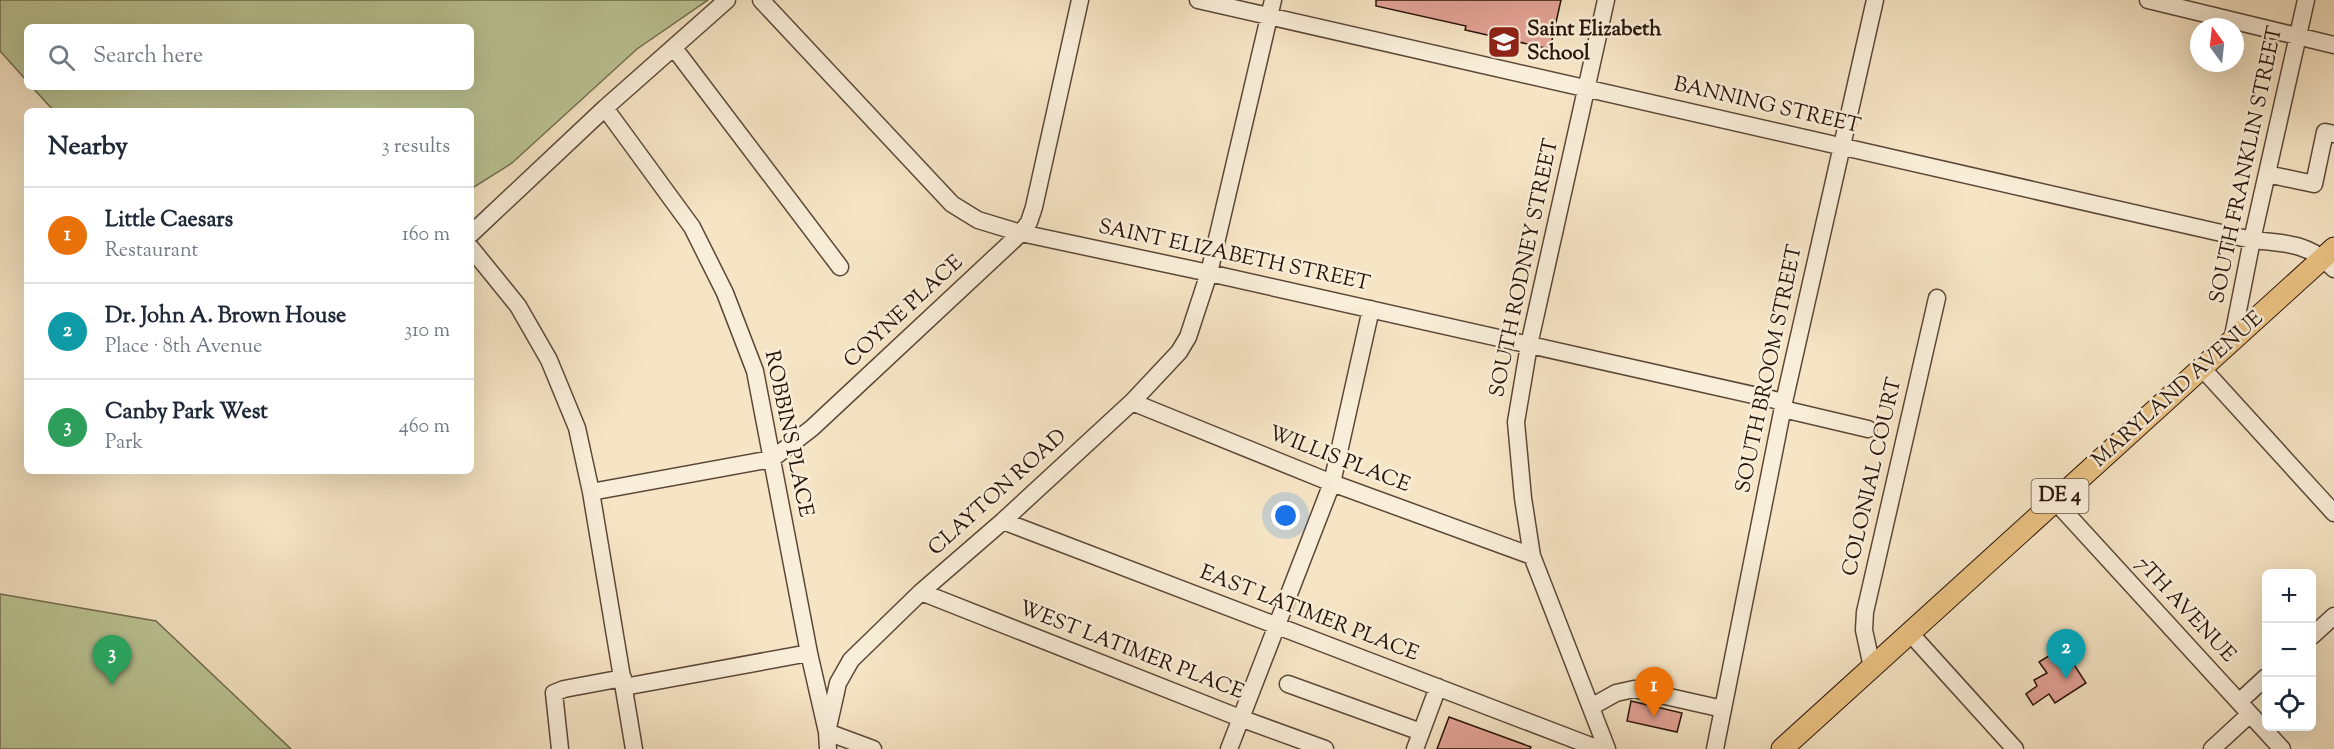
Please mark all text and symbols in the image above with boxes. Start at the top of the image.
place label: Saint Elizabeth School [1527,15,1662,69]
north arrow [2190,18,2244,72]
search box [24,24,474,90]
school or university icon: Saint Elizabeth School [1486,24,1522,60]
street label: SOUTH FRANKLIN STREET [2203,24,2291,306]
icon: search [45,41,78,74]
text: Search here [93,41,203,73]
street label: BANNING STREET [1671,70,1864,142]
text: Nearby [48,129,128,166]
text: 3 results [381,133,450,162]
street label: SOUTH RODNEY STREET [1483,136,1567,400]
text: Little Caesars [105,205,233,237]
street label: SAINT ELIZABETH STREET [1095,213,1373,300]
text: 1 [64,221,71,250]
text: 160 m [402,221,450,250]
text: Restaurant [105,237,198,266]
street label: SOUTH BROOM STREET [1729,242,1811,496]
street label: COYNE PLACE [838,249,971,375]
text: Dr. John A. Brown House [105,301,346,333]
street label: MARYLAND AVENUE [2086,305,2271,475]
text: 2 [63,317,72,346]
text: 310 m [404,317,450,346]
text: Place · 8th Avenue [105,333,262,362]
street label: ROBBINS PLACE [756,348,820,520]
street label: COLONIAL COURT [1836,375,1910,579]
text: Canby Park West [105,397,268,429]
text: 3 [63,413,72,442]
text: 460 m [399,413,450,442]
street label: WILLIS PLACE [1264,419,1414,501]
street label: CLAYTON ROAD [922,423,1074,563]
text: Park [105,429,143,458]
road number: DE 4 [2032,479,2088,513]
your location [1271,501,1300,530]
street label: 7TH AVENUE [2128,550,2242,670]
street label: EAST LATIMER PLACE [1195,558,1423,670]
map controls [2262,569,2316,731]
button: + [2262,569,2316,623]
street label: WEST LATIMER PLACE [1014,594,1248,708]
button: − [2262,623,2316,677]
pin: 2 [2046,630,2086,679]
pin: 3 [92,636,132,685]
pin: 1 [1634,668,1674,717]
button: locate [2262,677,2316,731]

